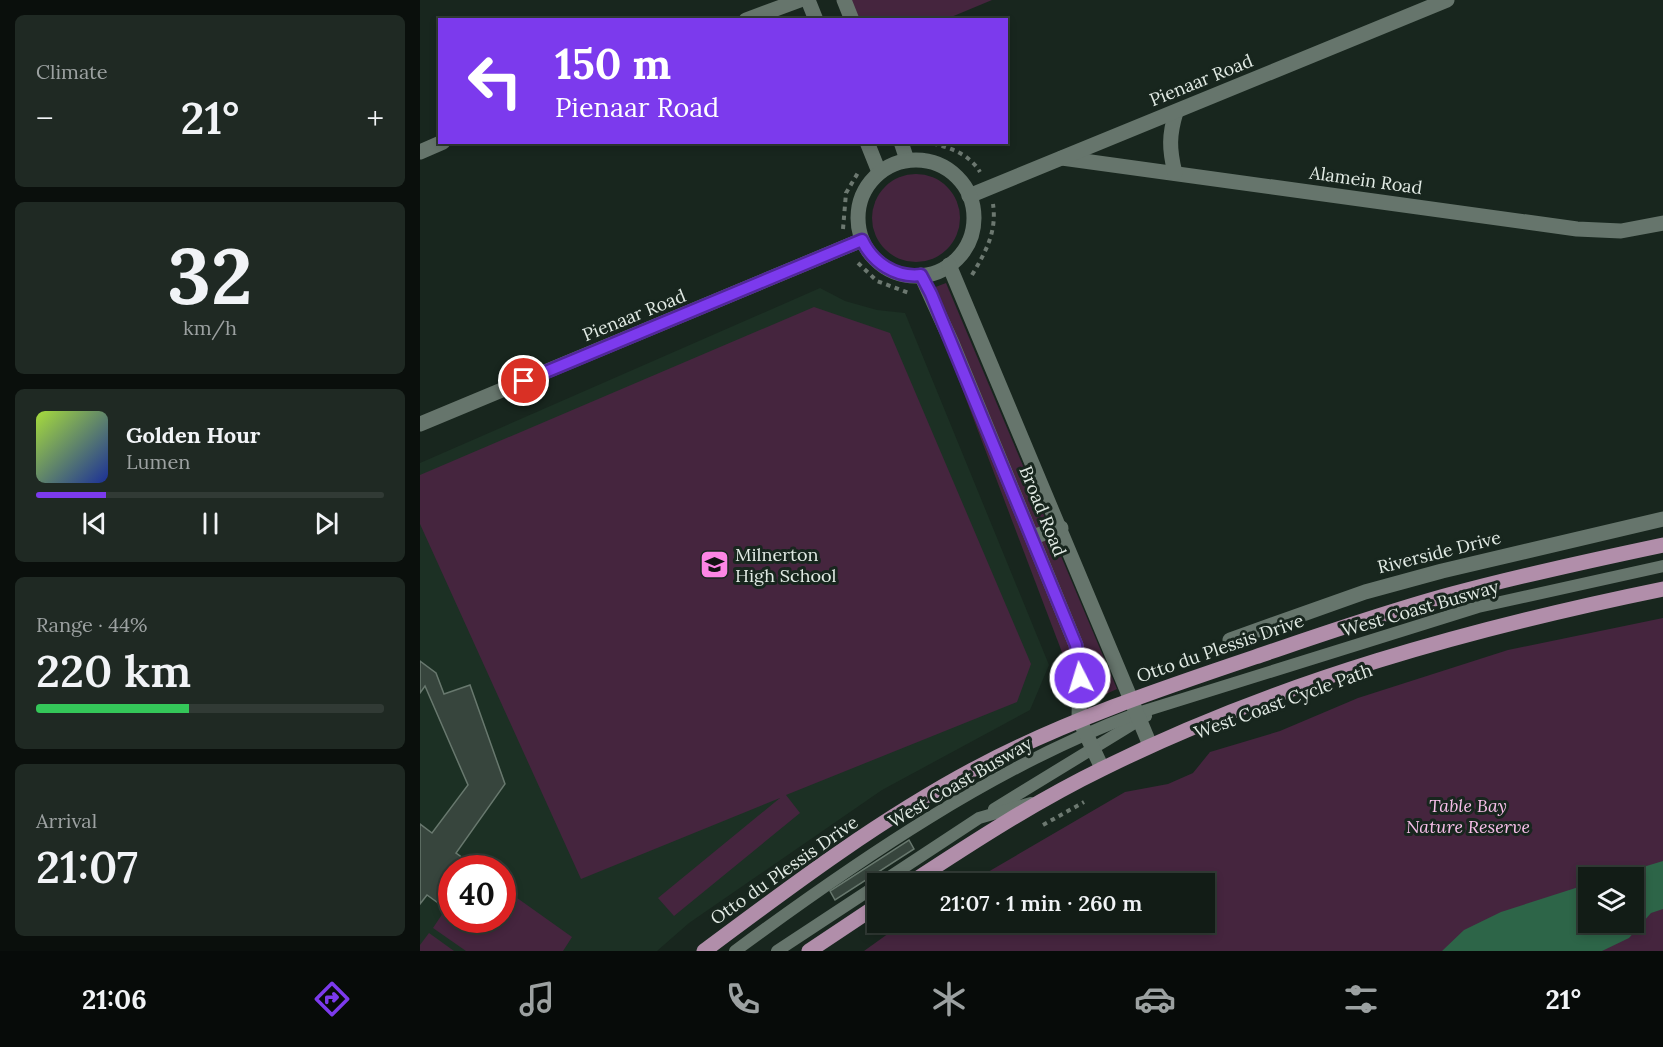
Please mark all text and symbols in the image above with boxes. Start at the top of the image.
text: 150 m [555,37,671,91]
icon: left [456,42,534,120]
street label: Pienaar Road [1146,49,1256,111]
text: Climate [36,59,108,84]
text: 21° [180,89,240,146]
text: Pienaar Road [555,90,719,124]
text: − [36,97,54,139]
text: + [366,97,384,139]
street label: Alamein Road [1307,161,1424,199]
text: 32 [167,226,253,325]
street label: Pienaar Road [579,284,689,346]
text: km/h [183,315,237,340]
pin [498,355,549,406]
icon: arrive [507,364,540,397]
text: Golden Hour [126,421,260,449]
text: Lumen [126,449,190,474]
street label: Broad Road [1014,462,1072,560]
icon: previous [78,507,111,540]
icon: pause [194,507,227,540]
icon: next [310,507,343,540]
street label: Riverside Drive [1375,525,1503,578]
place label: Milnerton High School [735,543,836,587]
school or university icon: Milnerton High School [698,548,730,580]
street label: West Coast Busway [1339,574,1502,641]
street label: Otto du Plessis Drive [1133,609,1307,687]
text: Range · 44% [36,612,147,637]
text: 220 km [36,642,191,699]
position arrow [1048,646,1112,710]
street label: West Coast Cycle Path [1191,658,1375,744]
street label: West Coast Busway [884,731,1037,833]
park label: Table Bay Nature Reserve [1406,794,1530,838]
text: Arrival [36,808,97,833]
street label: Otto du Plessis Drive [706,810,863,930]
text: 21:07 [36,838,138,895]
speed limit sign: 40 [438,855,516,933]
map controls [1578,867,1644,933]
button: layers [1578,867,1644,933]
text: 21:07 · 1 min · 260 m [940,889,1142,917]
icon: directions [311,978,353,1020]
icon: music [516,978,558,1020]
icon: phone [722,978,764,1020]
icon: climate [928,978,970,1020]
icon: car [1134,978,1176,1020]
icon: filters [1340,978,1382,1020]
text: 21:06 [82,982,147,1016]
text: 21° [1545,982,1581,1016]

